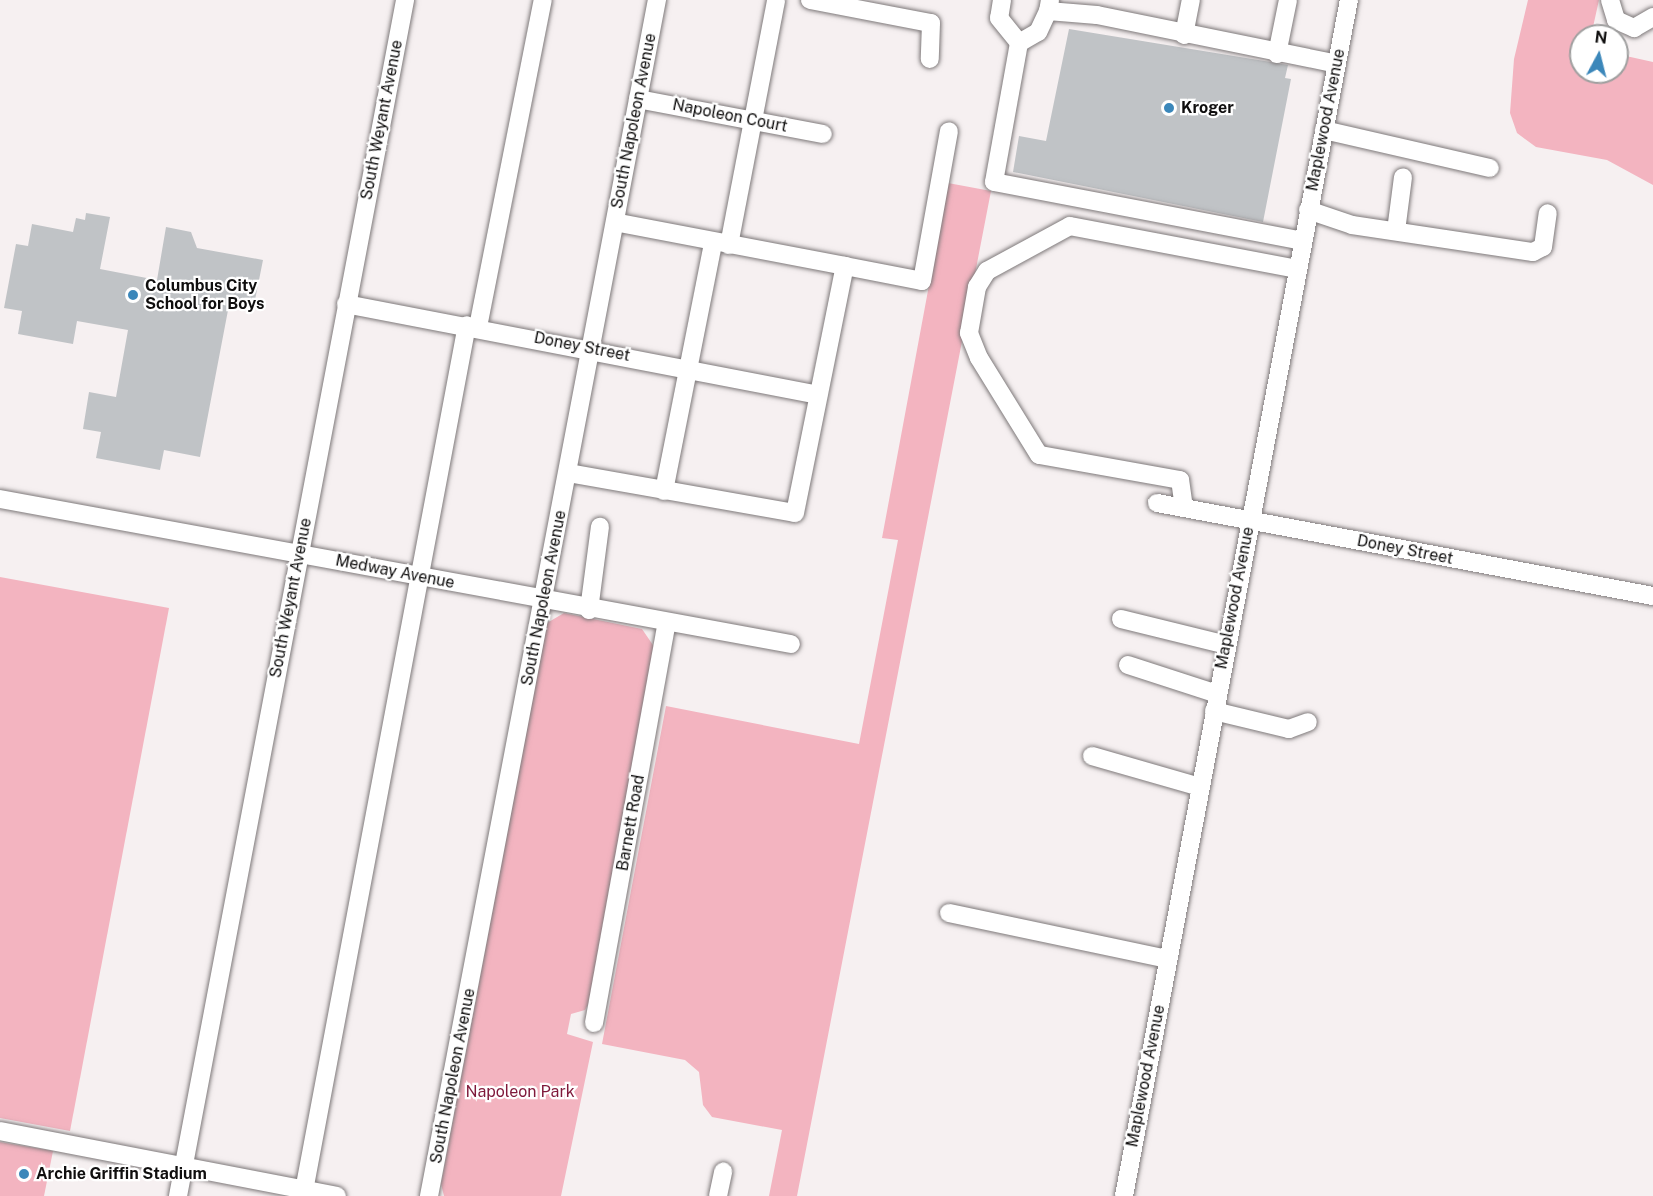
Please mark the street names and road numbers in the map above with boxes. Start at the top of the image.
street label: South Napoleon Avenue [608,32,660,210]
street label: South Weyant Avenue [357,38,407,202]
street label: Maplewood Avenue [1303,47,1349,193]
street label: Napoleon Court [671,95,789,137]
street label: Doney Street [532,328,632,366]
street label: South Napoleon Avenue [518,509,570,687]
street label: South Weyant Avenue [266,516,316,680]
street label: Maplewood Avenue [1212,525,1258,671]
street label: Doney Street [1355,531,1455,569]
street label: Medway Avenue [334,551,456,593]
street label: Barnett Road [613,773,649,873]
street label: South Napoleon Avenue [427,987,479,1165]
street label: Maplewood Avenue [1123,1003,1169,1149]

